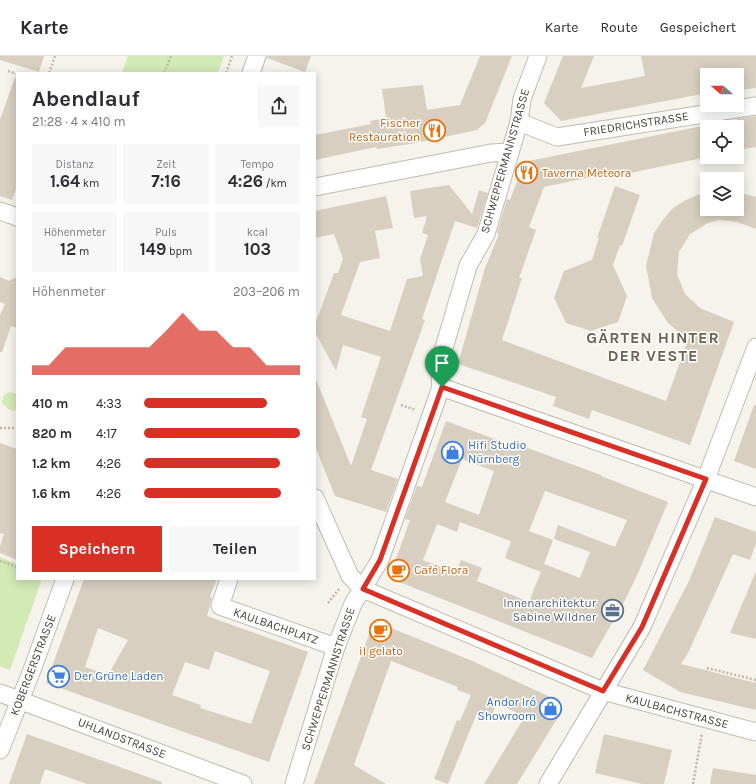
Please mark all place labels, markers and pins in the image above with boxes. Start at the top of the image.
place label: Fischer Restauration [349,116,421,144]
restaurant icon: Fischer Restauration [422,117,448,143]
restaurant icon: Taverna Meteora [513,160,539,186]
place label: Taverna Meteora [542,166,631,180]
pin [425,346,459,387]
place label: Hifi Studio Nürnberg [468,438,526,466]
shop icon: Hifi Studio Nürnberg [439,439,465,465]
cafe icon: Café Flora [386,557,412,583]
place label: Café Flora [414,563,468,577]
place label: Innenarchitektur Sabine Wildner [503,596,597,624]
office icon: Innenarchitektur Sabine Wildner [599,597,625,623]
cafe icon: il gelato [368,617,394,643]
place label: il gelato [359,644,403,658]
supermarket icon: Der Grüne Laden [45,663,71,689]
place label: Der Grüne Laden [74,669,164,683]
place label: Andor Iró Showroom [478,695,536,723]
shop icon: Andor Iró Showroom [538,696,564,722]

